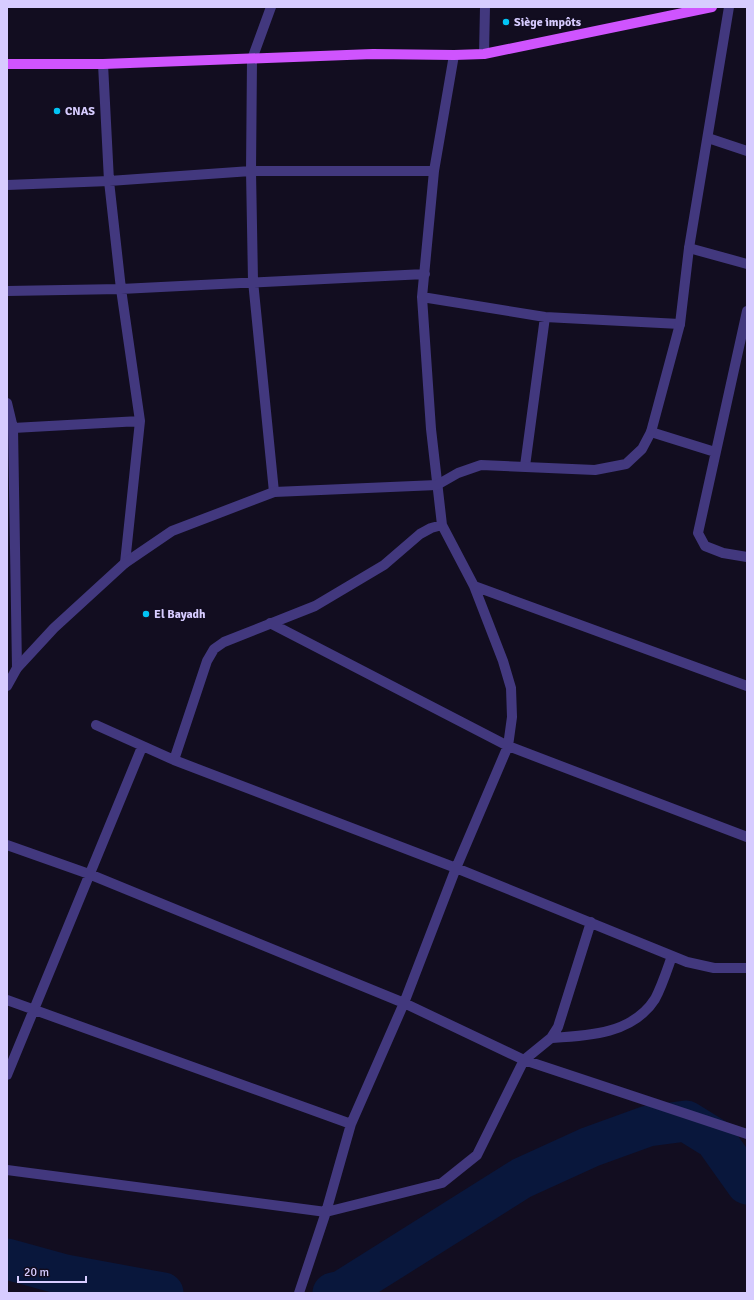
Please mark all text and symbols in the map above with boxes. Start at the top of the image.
place label: Siège impôts [514,15,582,30]
marker: Siège impôts [501,17,511,27]
place label: CNAS [65,104,95,119]
marker: CNAS [52,106,62,116]
place label: El Bayadh [154,607,206,622]
marker: El Bayadh [141,609,151,619]
scale bar [18,1258,86,1284]
text: 20 m [24,1265,49,1280]

